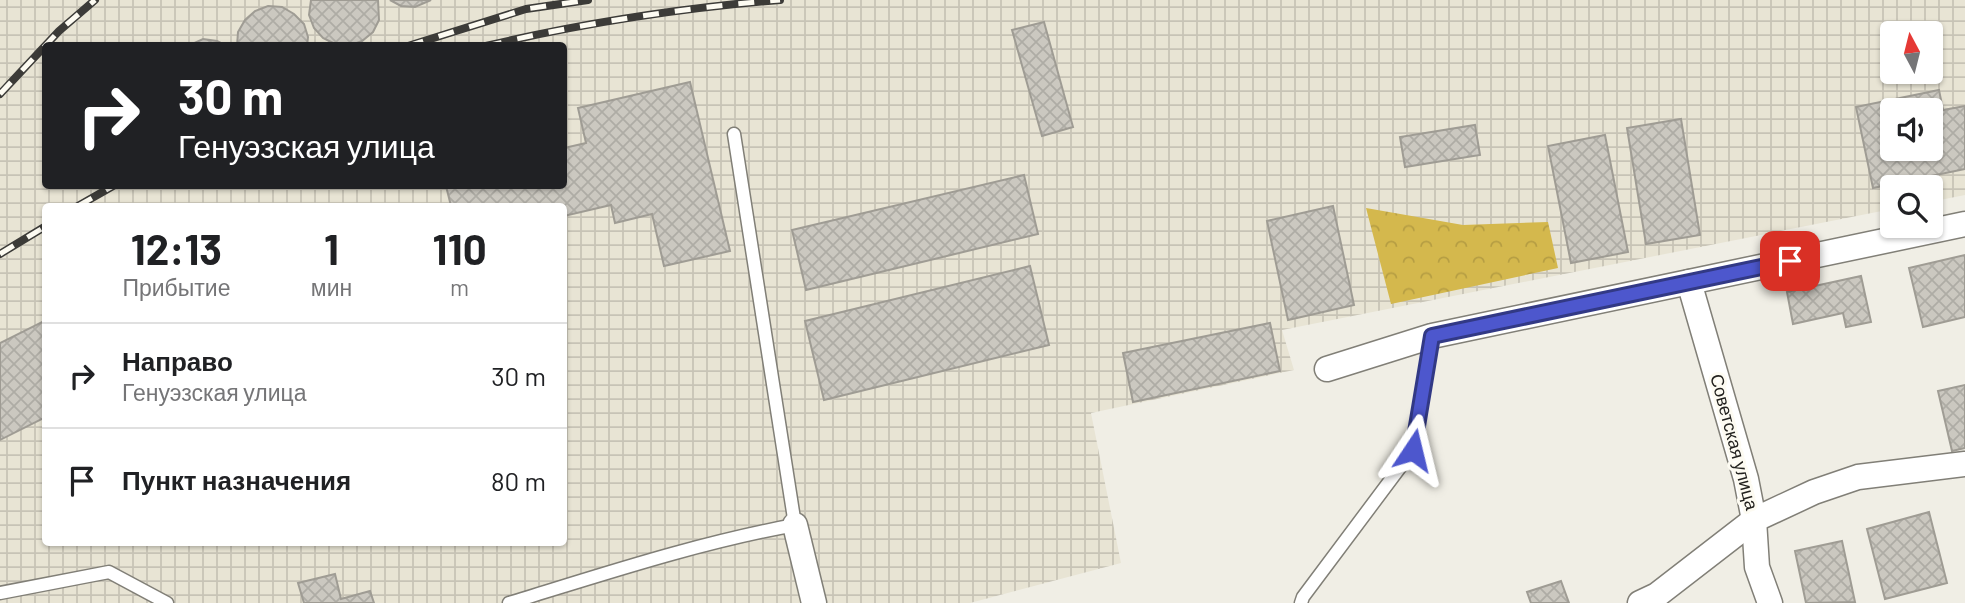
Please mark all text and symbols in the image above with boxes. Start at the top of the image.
north arrow [1880,21,1942,84]
map controls [1880,21,1943,238]
text: 30 m [178,66,283,125]
icon: right [63,70,154,161]
button: sound [1880,98,1943,161]
text: Генуэзская улица [178,126,435,164]
button: search [1880,175,1943,238]
text: 12:13 [131,223,222,273]
text: 1 [324,223,339,273]
text: 110 [433,223,487,273]
pin [1760,231,1820,291]
icon: arrive [1771,242,1809,280]
text: Прибытие [122,273,230,301]
text: мин [311,273,352,301]
text: m [450,273,469,301]
text: Направо [122,345,233,376]
icon: right [63,357,101,395]
text: 30 m [491,360,546,391]
street label: Советская улица [1706,371,1764,513]
text: Генуэзская улица [122,378,307,406]
position arrow [1376,413,1450,487]
icon: arrive [63,462,101,500]
text: Пункт назначения [122,464,351,495]
text: 80 m [491,465,546,496]

